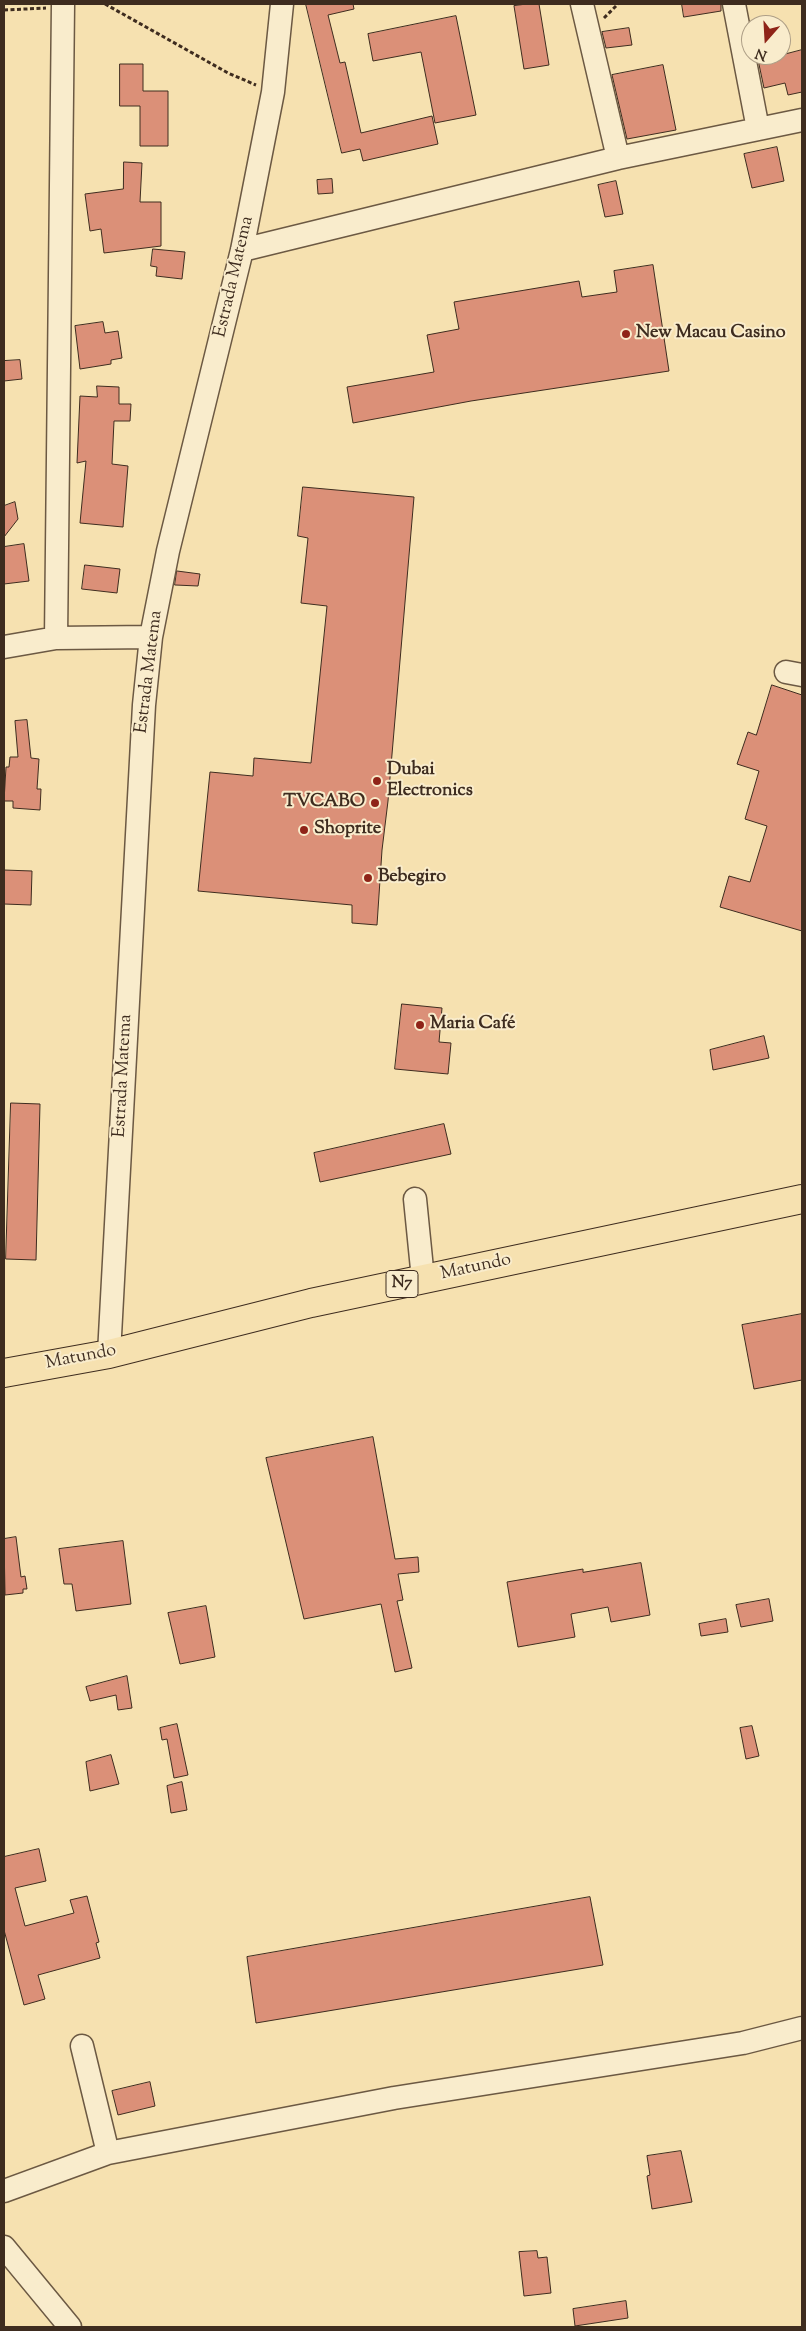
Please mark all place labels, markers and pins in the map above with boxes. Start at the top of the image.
place label: New Macau Casino [636,323,786,345]
marker: New Macau Casino [620,328,632,340]
place label: Dubai Electronics [387,760,473,802]
marker: Dubai Electronics [371,775,383,787]
place label: TVCABO [283,792,365,814]
marker: TVCABO [369,797,381,809]
place label: Shoprite [314,819,381,841]
marker: Shoprite [298,824,310,836]
place label: Bebegiro [378,867,446,889]
marker: Bebegiro [362,872,374,884]
place label: Maria Café [430,1014,515,1036]
marker: Maria Café [414,1019,426,1031]

